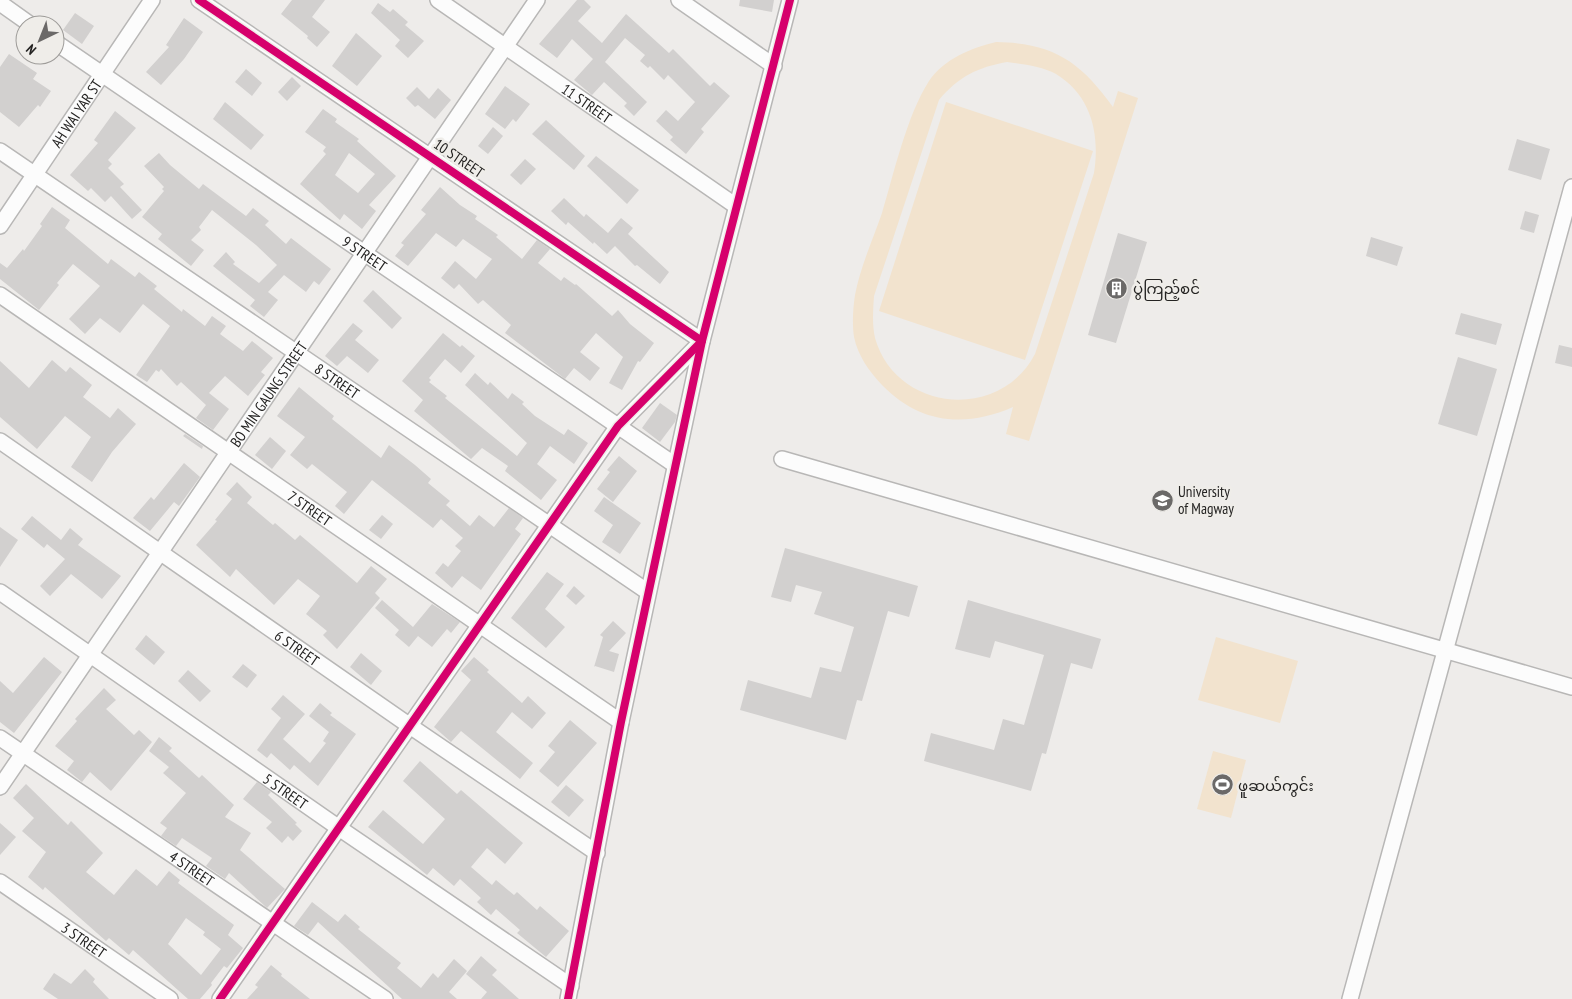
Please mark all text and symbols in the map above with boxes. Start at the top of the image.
north arrow [15,15,65,65]
text: N [22,40,40,59]
street label: AH WAI YAR ST [46,75,106,151]
street label: 11 STREET [558,79,616,127]
street label: 10 STREET [430,134,488,182]
street label: 9 STREET [339,231,391,275]
building icon: ပွဲကြည့်စင် [1105,276,1129,300]
place label: ပွဲကြည့်စင် [1133,279,1200,301]
street label: BO MIN GAUNG STREET [226,337,311,450]
street label: 8 STREET [311,359,363,403]
place label: University of Magway [1178,482,1234,518]
street label: 7 STREET [284,486,336,530]
school or university icon: University of Magway [1150,488,1174,512]
street label: 6 STREET [271,626,323,670]
street label: 5 STREET [260,769,312,813]
sports icon: ဖူဆယ်ကွင်း [1210,773,1234,797]
place label: ဖူဆယ်ကွင်း [1238,776,1314,798]
street label: 4 STREET [166,846,218,890]
street label: 3 STREET [58,918,110,962]

